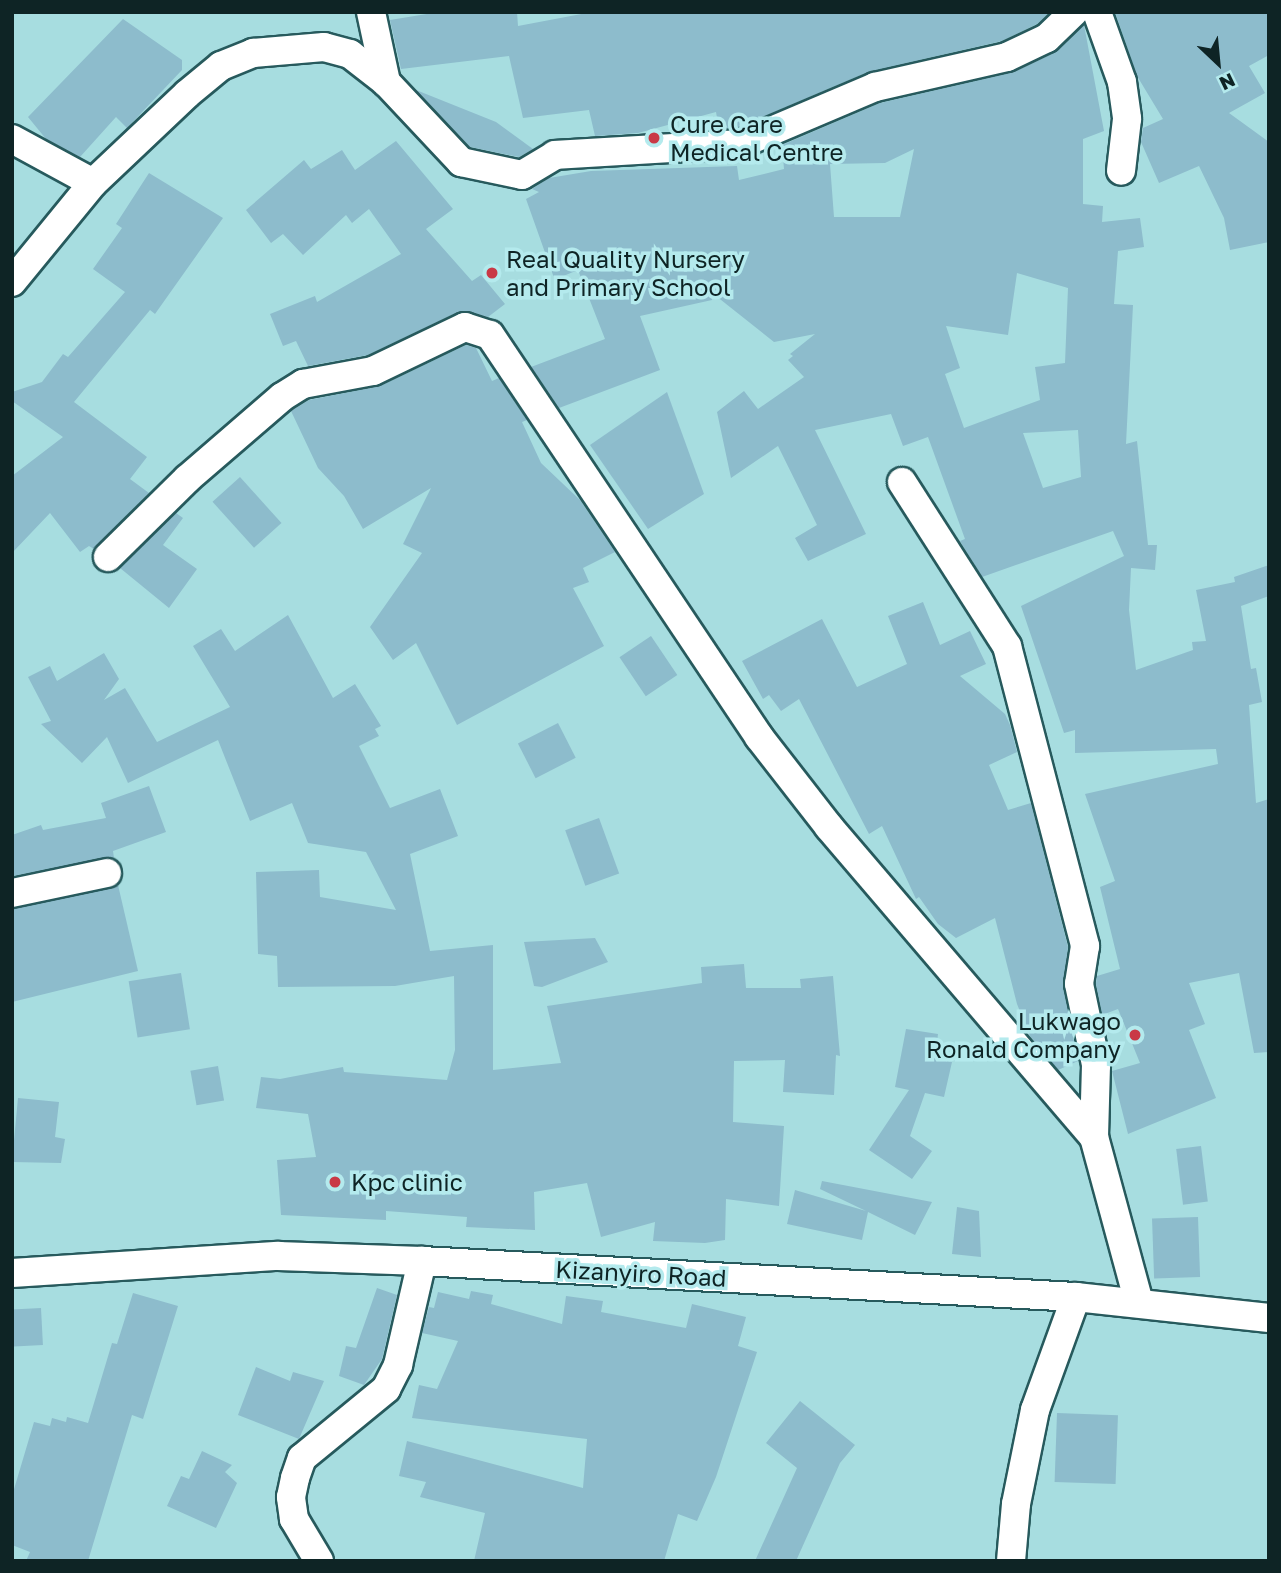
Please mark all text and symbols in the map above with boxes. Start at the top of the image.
north arrow [1183,28,1253,98]
text: N [1216,69,1239,96]
place label: Cure Care Medical Centre [670,110,843,166]
marker: Cure Care Medical Centre [644,128,664,148]
place label: Real Quality Nursery and Primary School [506,245,745,301]
marker: Real Quality Nursery and Primary School [484,265,500,281]
place label: Lukwago Ronald Company [926,1007,1121,1063]
marker: Lukwago Ronald Company [1127,1027,1143,1043]
place label: Kpc clinic [351,1168,463,1196]
marker: Kpc clinic [325,1172,345,1192]
street label: Kizanyiro Road [555,1254,727,1292]

